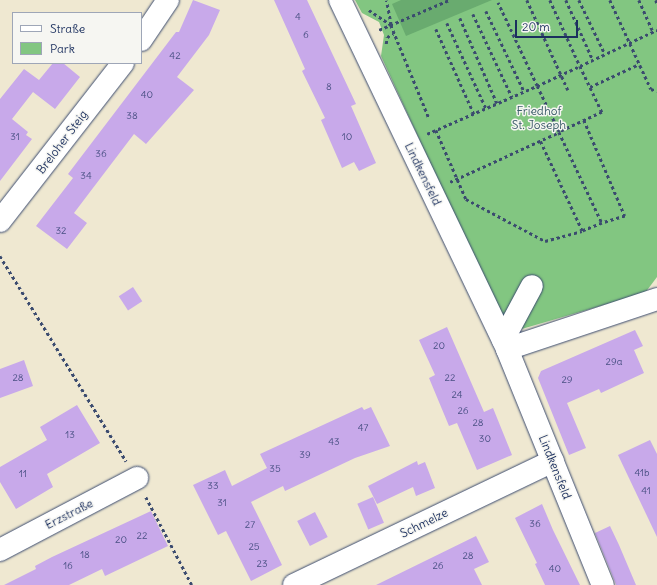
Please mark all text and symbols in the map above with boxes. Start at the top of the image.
house number: 4 [295,11,301,23]
legend [12,12,142,64]
scale bar [517,12,580,38]
text: 20 m [522,19,550,34]
text: Straße [50,21,85,36]
house number: 6 [303,29,309,41]
text: Park [50,41,75,56]
house number: 42 [169,50,181,62]
house number: 8 [326,81,332,93]
house number: 40 [141,89,153,101]
park label: Friedhof St. Joseph [512,104,566,132]
street label: Breloher Steig [33,107,91,177]
house number: 38 [126,110,138,122]
house number: 31 [10,131,20,143]
house number: 10 [342,131,352,143]
street label: Lindkensfeld [402,140,444,208]
house number: 36 [95,148,107,160]
house number: 34 [80,170,92,182]
house number: 32 [55,225,67,237]
house number: 20 [433,340,445,352]
house number: 29a [606,356,622,368]
house number: 28 [12,372,24,384]
house number: 22 [445,372,455,384]
house number: 29 [561,374,573,386]
house number: 24 [451,389,463,401]
house number: 26 [457,405,469,417]
house number: 28 [472,417,484,429]
house number: 47 [358,422,368,434]
house number: 13 [65,429,75,441]
house number: 30 [479,433,491,445]
street label: Lindkensfeld [536,433,574,501]
house number: 43 [328,436,340,448]
house number: 39 [299,449,311,461]
house number: 35 [269,463,281,475]
house number: 41b [634,467,650,479]
house number: 11 [19,468,27,480]
house number: 33 [207,480,219,492]
house number: 41 [641,485,651,497]
street label: Erzstraße [43,496,95,532]
house number: 31 [217,497,227,509]
street label: Schmelze [398,505,450,541]
house number: 36 [529,518,541,530]
house number: 27 [245,519,255,531]
house number: 22 [137,530,147,542]
house number: 20 [115,534,127,546]
house number: 25 [248,541,260,553]
house number: 18 [80,549,90,561]
house number: 28 [462,550,474,562]
house number: 23 [256,558,268,570]
house number: 16 [63,560,73,572]
house number: 26 [432,560,444,572]
house number: 40 [549,563,561,575]

